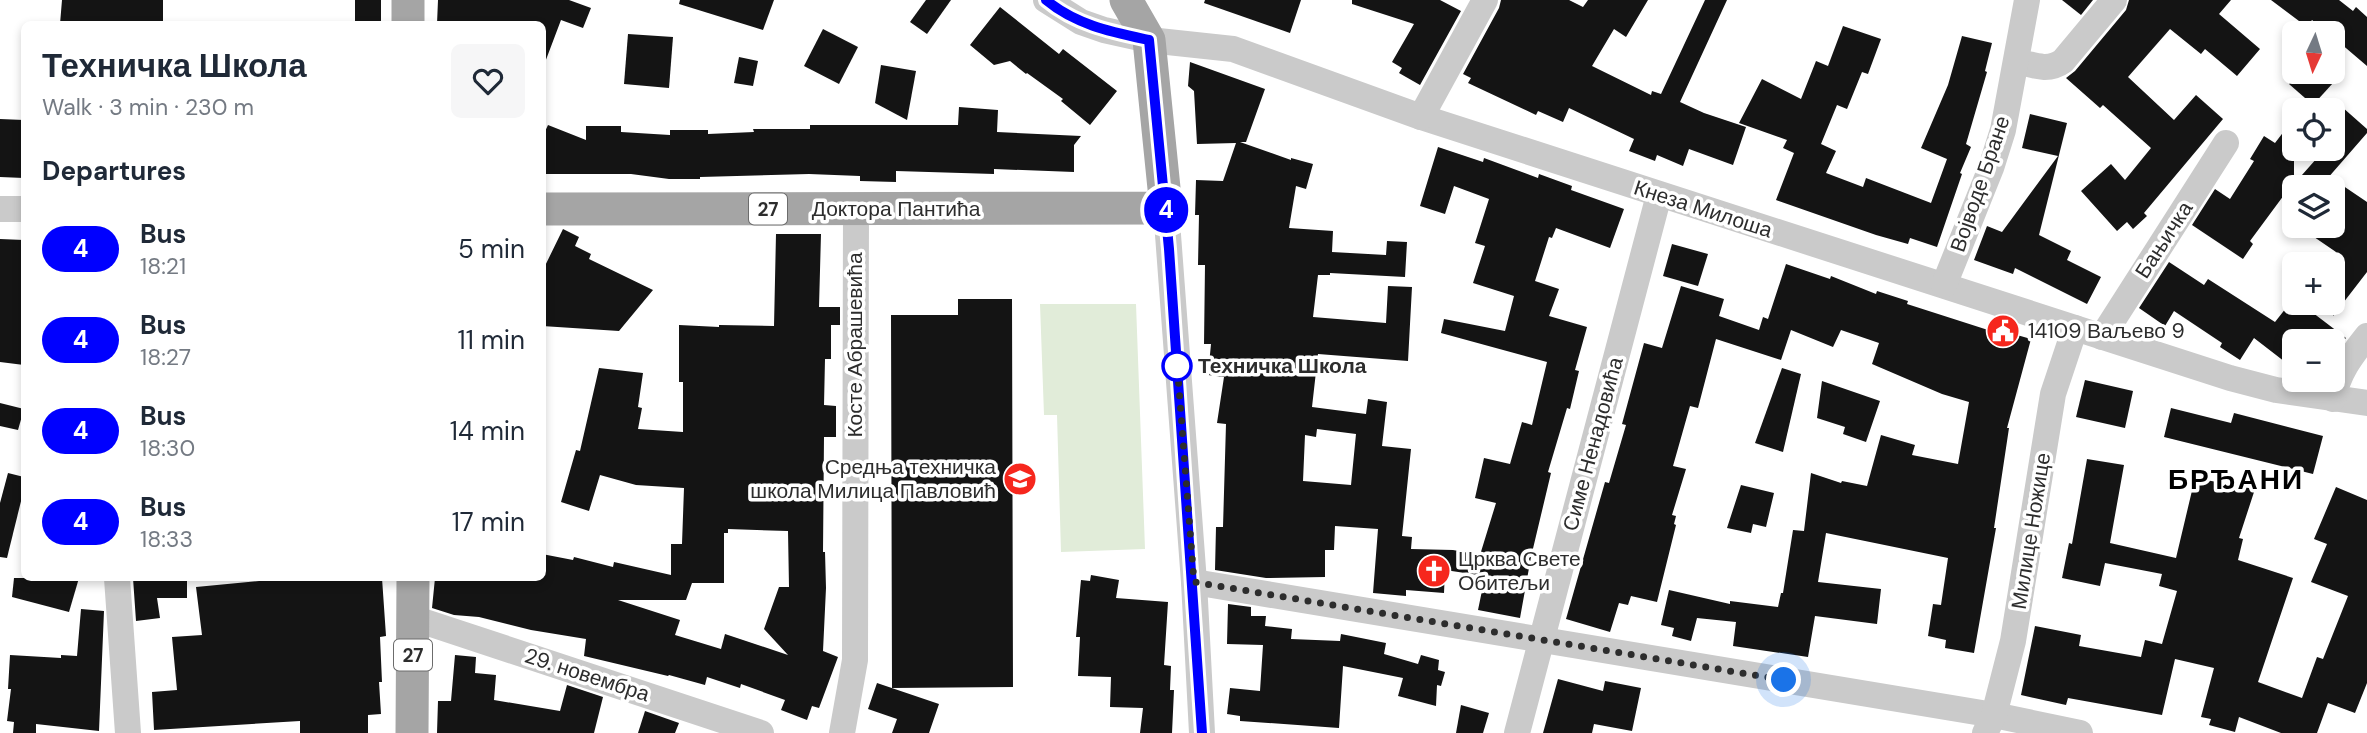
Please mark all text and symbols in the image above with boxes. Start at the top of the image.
north arrow [2282,21,2345,84]
map controls [2282,21,2345,392]
text: Техничка Школа [42,44,307,87]
button: heart [451,44,525,118]
text: Walk · 3 min · 230 m [42,92,254,122]
button: locate [2282,98,2345,161]
street label: Војводе Бране [1944,112,2016,256]
text: Departures [42,154,186,188]
street label: Кнеза Милоша [1630,173,1776,245]
button: layers [2282,175,2345,238]
line badge: 4 [1143,187,1189,233]
road number: 27 [749,194,787,224]
text: 4 [1158,194,1174,225]
street label: Доктора Пантића [812,195,981,223]
street label: Бањичка [2129,196,2199,284]
text: Bus [140,217,186,251]
text: 5 min [458,232,525,266]
text: 4 [73,233,88,264]
text: 18:21 [140,251,186,281]
street label: Косте Абрашевића [841,252,869,438]
button: + [2282,252,2345,315]
text: Bus [140,308,186,342]
public building icon: 14109 Ваљево 9 [1984,312,2022,350]
place label: 14109 Ваљево 9 [2028,317,2185,345]
text: 11 min [458,323,525,357]
text: 4 [73,324,88,355]
button: − [2282,329,2345,392]
text: 18:27 [140,342,191,372]
marker: Техничка Школа [1162,351,1192,381]
place label: Техничка Школа [1198,352,1367,380]
street label: Симе Ненадовића [1556,354,1630,534]
text: Bus [140,399,186,433]
text: 14 min [450,414,525,448]
text: 4 [73,415,88,446]
text: 18:30 [140,433,195,463]
street label: Милице Ножице [2005,451,2057,611]
place label: Средња техничка школа Милица Павловић [750,453,996,505]
school or university icon: Средња техничка школа Милица Павловић [1001,460,1039,498]
district label: БРЂАНИ [2168,461,2304,498]
text: Bus [140,490,186,524]
text: 17 min [452,505,525,539]
text: 4 [73,506,88,537]
text: 18:33 [140,524,193,554]
place label: Црква Свете Обитељи [1458,545,1581,597]
church icon: Црква Свете Обитељи [1415,552,1453,590]
road number: 27 [394,640,432,670]
street label: 29. новембра [521,642,653,708]
your location [1766,662,1801,697]

